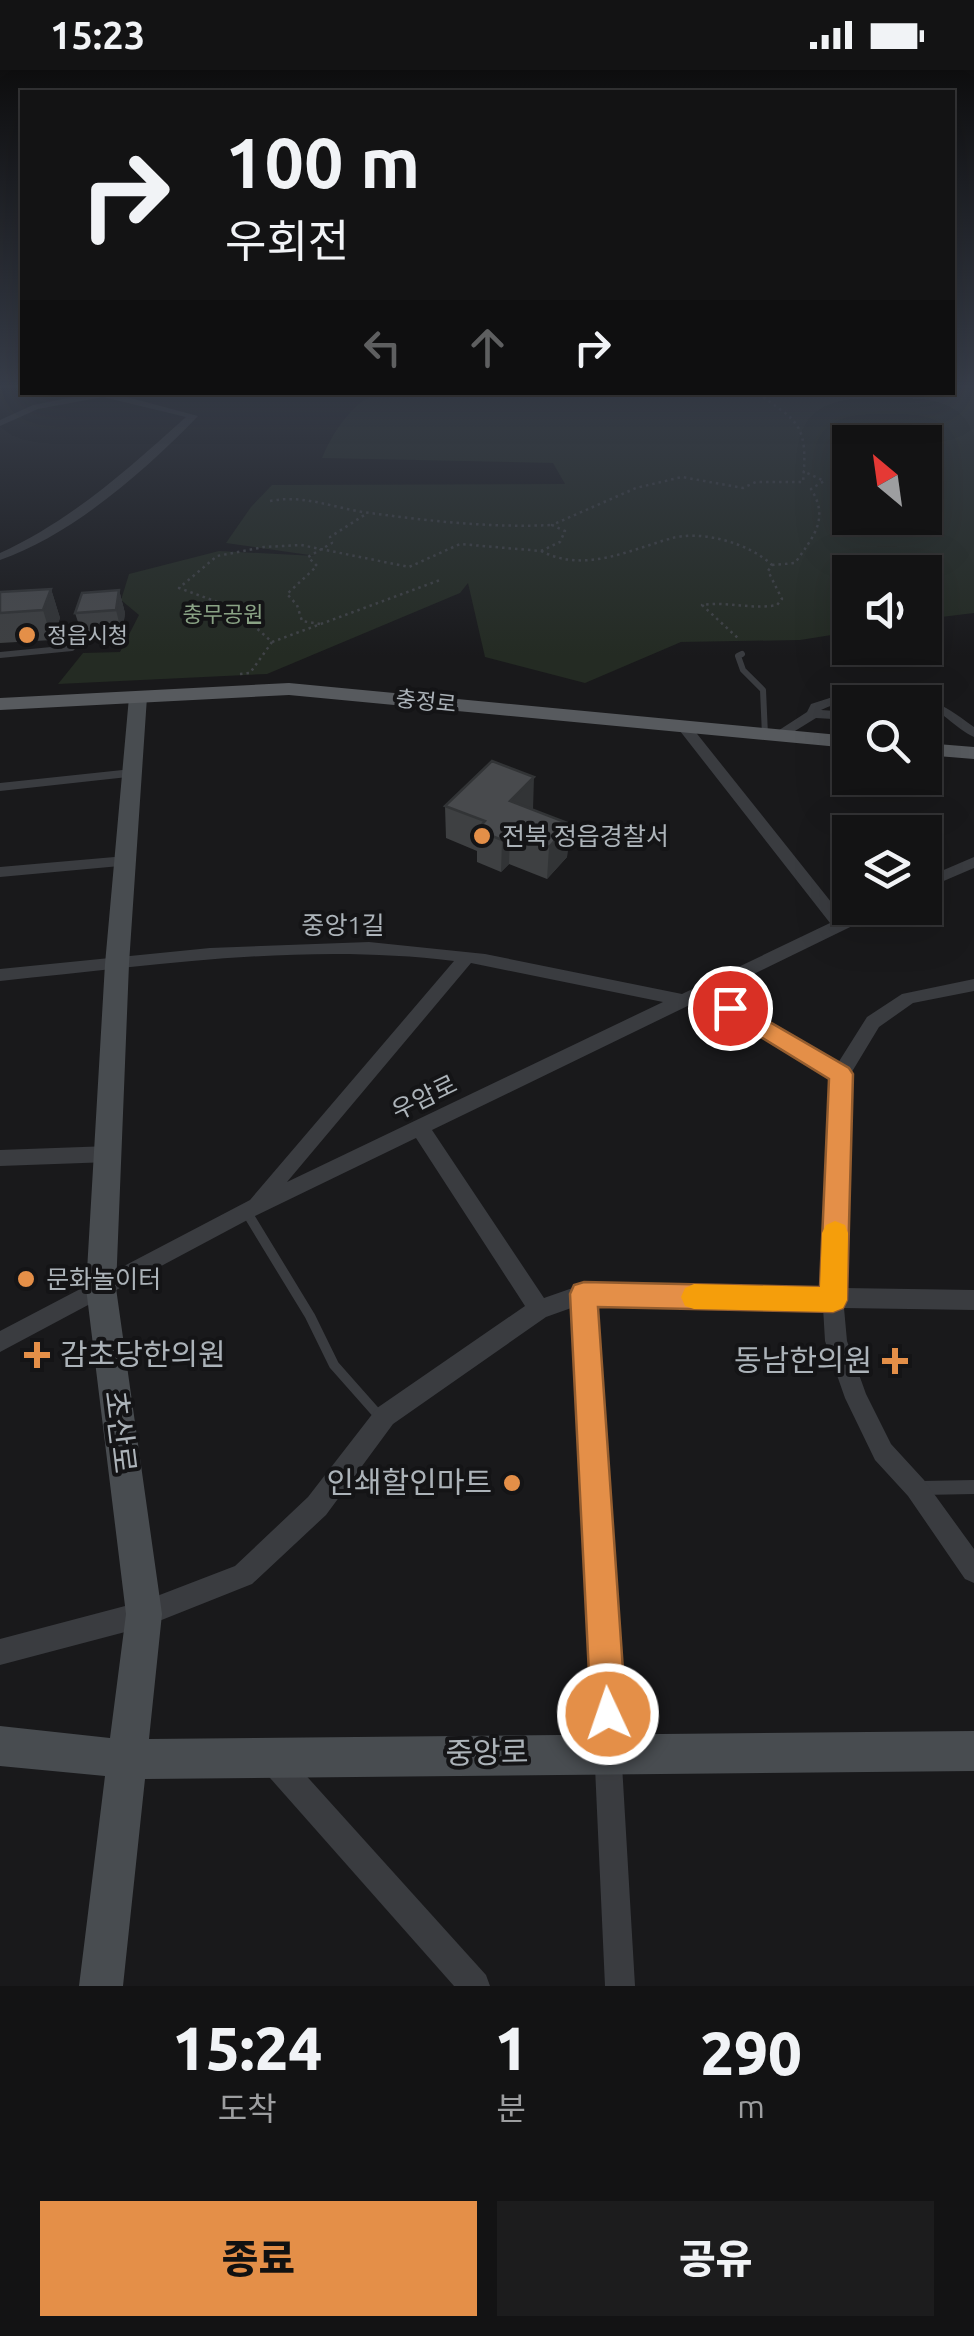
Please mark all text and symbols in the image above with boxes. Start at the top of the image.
text: 15:23 [50,14,145,56]
text: 100 m [225,123,420,201]
icon: right [60,130,190,260]
text: 우회전 [225,215,349,266]
icon: left [355,320,410,375]
icon: ahead [460,320,515,375]
icon: right [565,320,620,375]
north arrow [832,425,942,535]
map controls [832,425,942,925]
button: sound [832,555,942,665]
park label: 충무공원 [183,601,263,626]
place label: 정읍시청 [47,622,128,647]
marker: 정읍시청 [16,624,38,646]
street label: 충정로 [395,685,458,716]
button: search [832,685,942,795]
button: layers [832,815,942,925]
place label: 전북 정읍경찰서 [502,822,669,850]
marker: 전북 정읍경찰서 [471,825,493,847]
street label: 중앙1길 [301,911,385,939]
pin [688,966,773,1051]
icon: arrive [703,981,758,1036]
street label: 우암로 [387,1069,461,1125]
place label: 문화놀이터 [46,1265,161,1293]
marker: 문화놀이터 [15,1268,37,1290]
place label: 감초당한의원 [60,1337,226,1371]
marker: 감초당한의원 [24,1342,50,1368]
place label: 동남한의원 [734,1343,872,1377]
marker: 동남한의원 [882,1348,908,1374]
street label: 초산로 [99,1389,143,1475]
place label: 인쇄할인마트 [326,1465,492,1499]
marker: 인쇄할인마트 [501,1472,523,1494]
position arrow [556,1662,660,1766]
street label: 중앙로 [445,1734,529,1770]
text: 15:24 [172,2014,322,2081]
text: 1 [494,2014,528,2081]
text: 290 [700,2019,802,2086]
text: m [737,2088,765,2124]
text: 도착 [218,2090,277,2126]
text: 분 [497,2090,526,2126]
button: 종료 [40,2201,477,2316]
button: 공유 [497,2201,934,2316]

